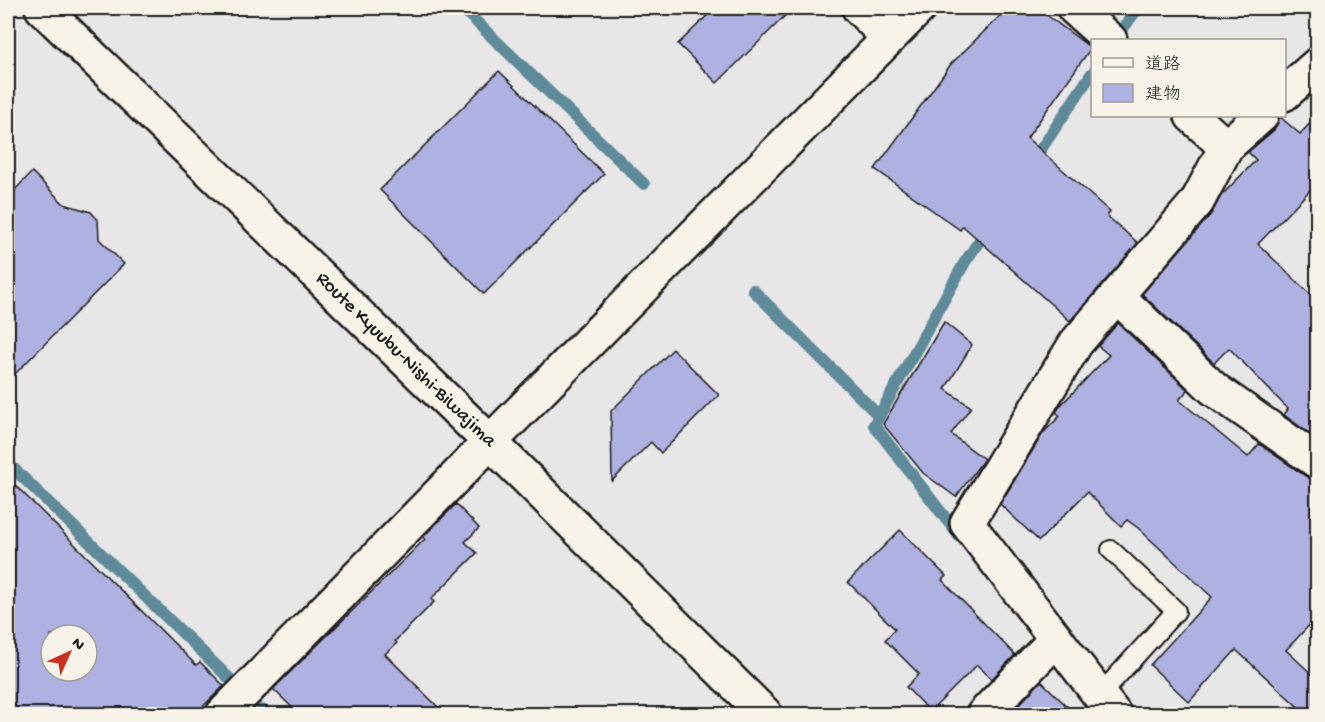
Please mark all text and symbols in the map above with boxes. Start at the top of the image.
legend [1091,39,1286,117]
text: 道路 [1145,54,1181,76]
text: 建物 [1145,84,1181,106]
street label: Route Kyuubu-Nishi-Biwajima [310,268,501,453]
north arrow [39,623,99,683]
text: N [67,634,88,656]

